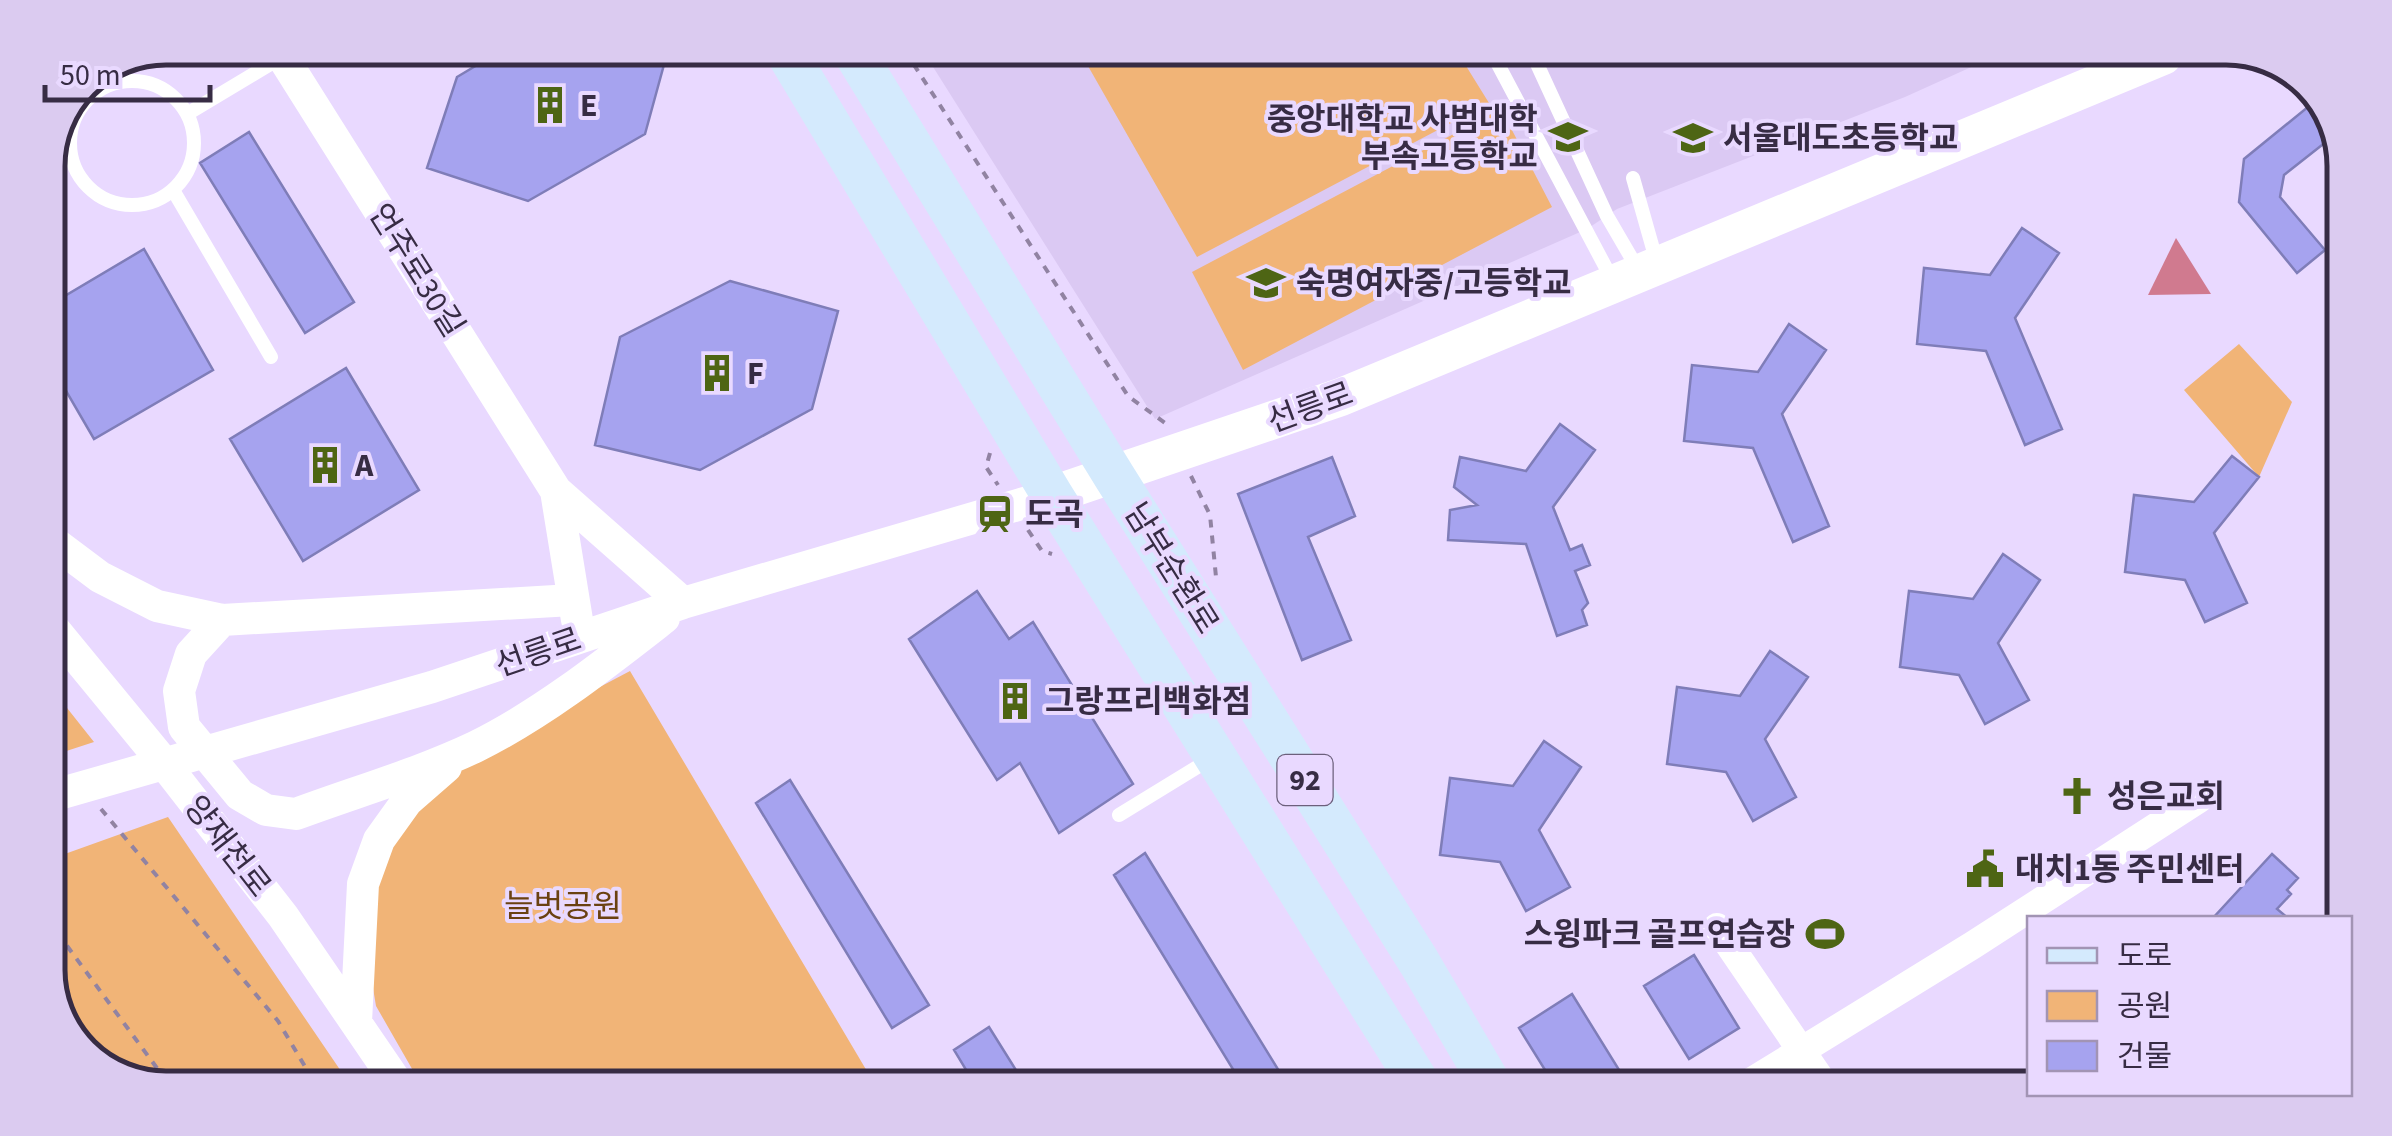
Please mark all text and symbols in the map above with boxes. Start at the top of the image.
scale bar [45,40,210,102]
text: 50 m [60,54,121,97]
place label: E [580,83,598,129]
building icon: E [529,84,571,126]
place label: 중앙대학교 사범대학 부속고등학교 [1267,97,1538,180]
school or university icon: 중앙대학교 사범대학 부속고등학교 [1547,116,1589,158]
place label: 서울대도초등학교 [1723,116,1959,162]
school or university icon: 서울대도초등학교 [1672,117,1714,159]
street label: 언주로30길 [357,195,475,346]
place label: 숙명여자중/고등학교 [1296,261,1572,307]
school or university icon: 숙명여자중/고등학교 [1245,262,1287,304]
place label: F [747,351,764,397]
building icon: F [696,352,738,394]
street label: 선릉로 [1261,371,1360,445]
place label: A [354,443,374,489]
building icon: A [304,444,346,486]
place label: 도곡 [1025,492,1084,538]
station icon: 도곡 [974,493,1016,535]
street label: 남부순환로 [1113,494,1230,643]
street label: 선릉로 [489,617,588,689]
place label: 그랑프리백화점 [1045,679,1251,725]
building icon: 그랑프리백화점 [994,680,1036,722]
road number: 92 [1278,755,1332,805]
place label: 성은교회 [2107,774,2225,820]
church icon: 성은교회 [2056,775,2098,817]
street label: 양재천로 [173,786,282,907]
place label: 대치1동 주민센터 [2015,847,2244,893]
public building icon: 대치1동 주민센터 [1964,848,2006,890]
park label: 늘벗공원 [504,884,622,930]
place label: 스윙파크 골프연습장 [1524,912,1795,958]
sports icon: 스윙파크 골프연습장 [1804,913,1846,955]
legend [2027,916,2352,1096]
text: 도로 [2117,935,2172,978]
text: 공원 [2117,985,2172,1028]
text: 건물 [2117,1035,2172,1078]

